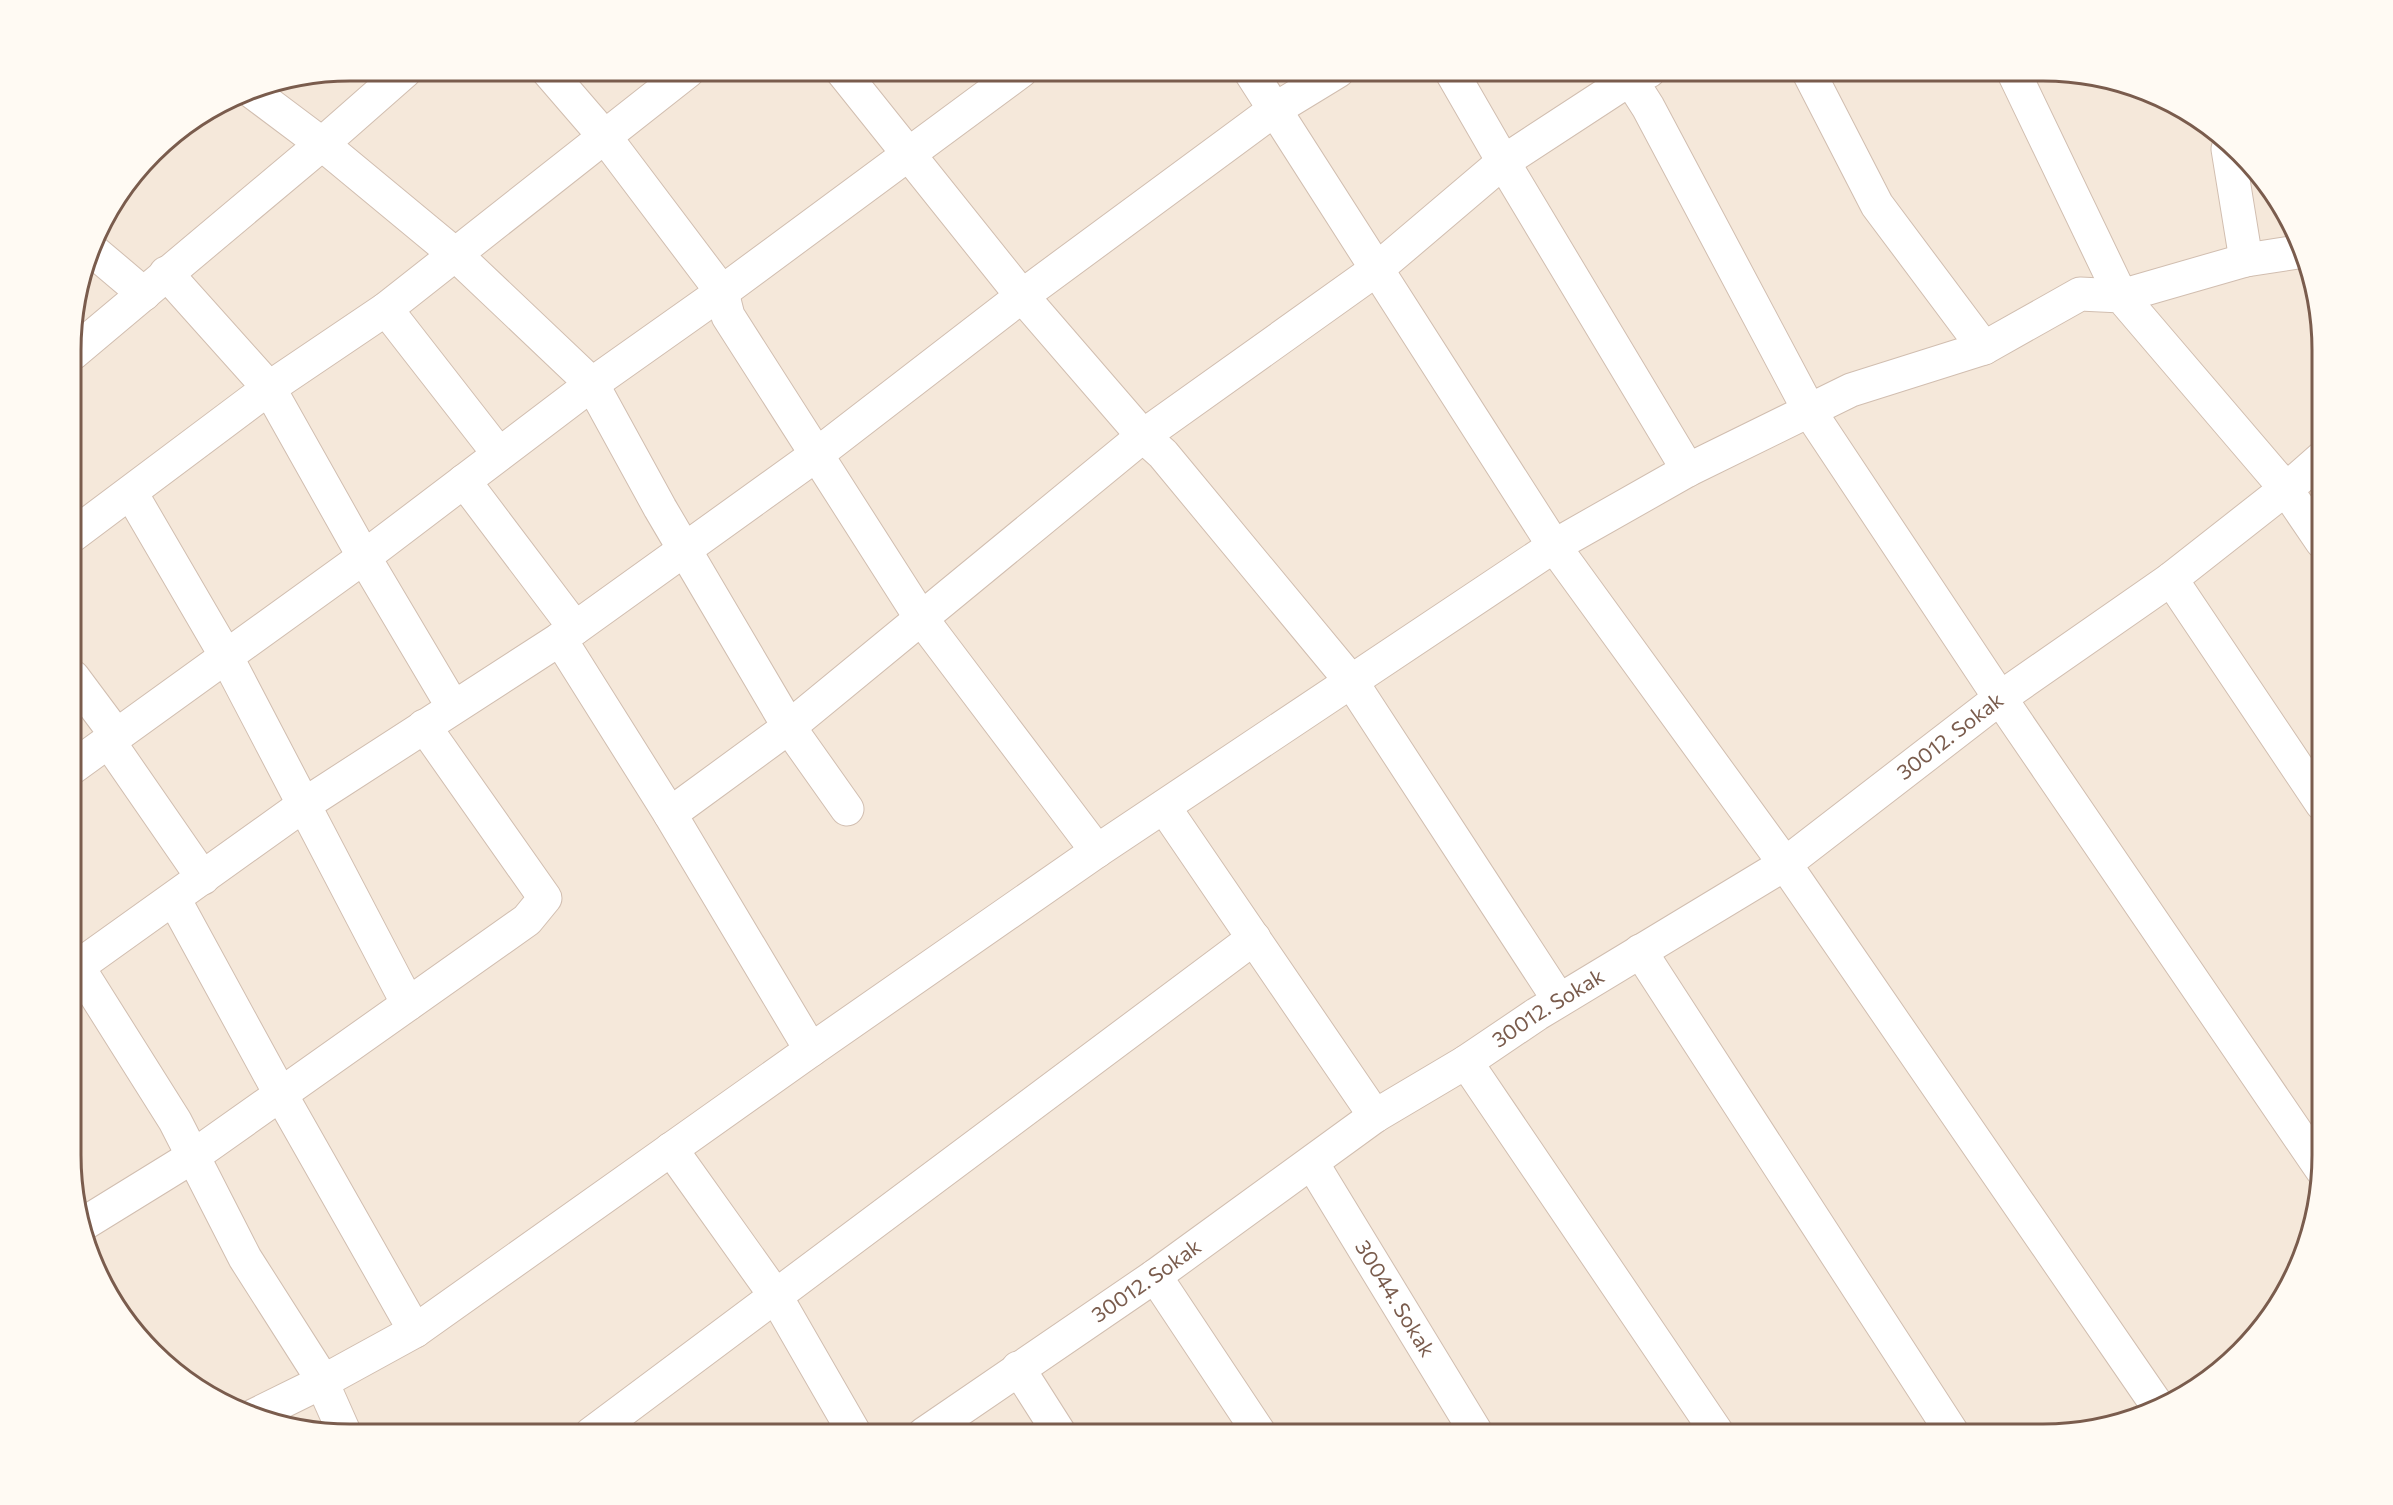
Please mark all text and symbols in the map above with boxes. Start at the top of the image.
street label: 30012. Sokak [1891,686,2007,784]
street label: 30012. Sokak [1487,962,1608,1052]
street label: 30012. Sokak [1086,1233,1205,1327]
street label: 30044. Sokak [1351,1235,1441,1361]

